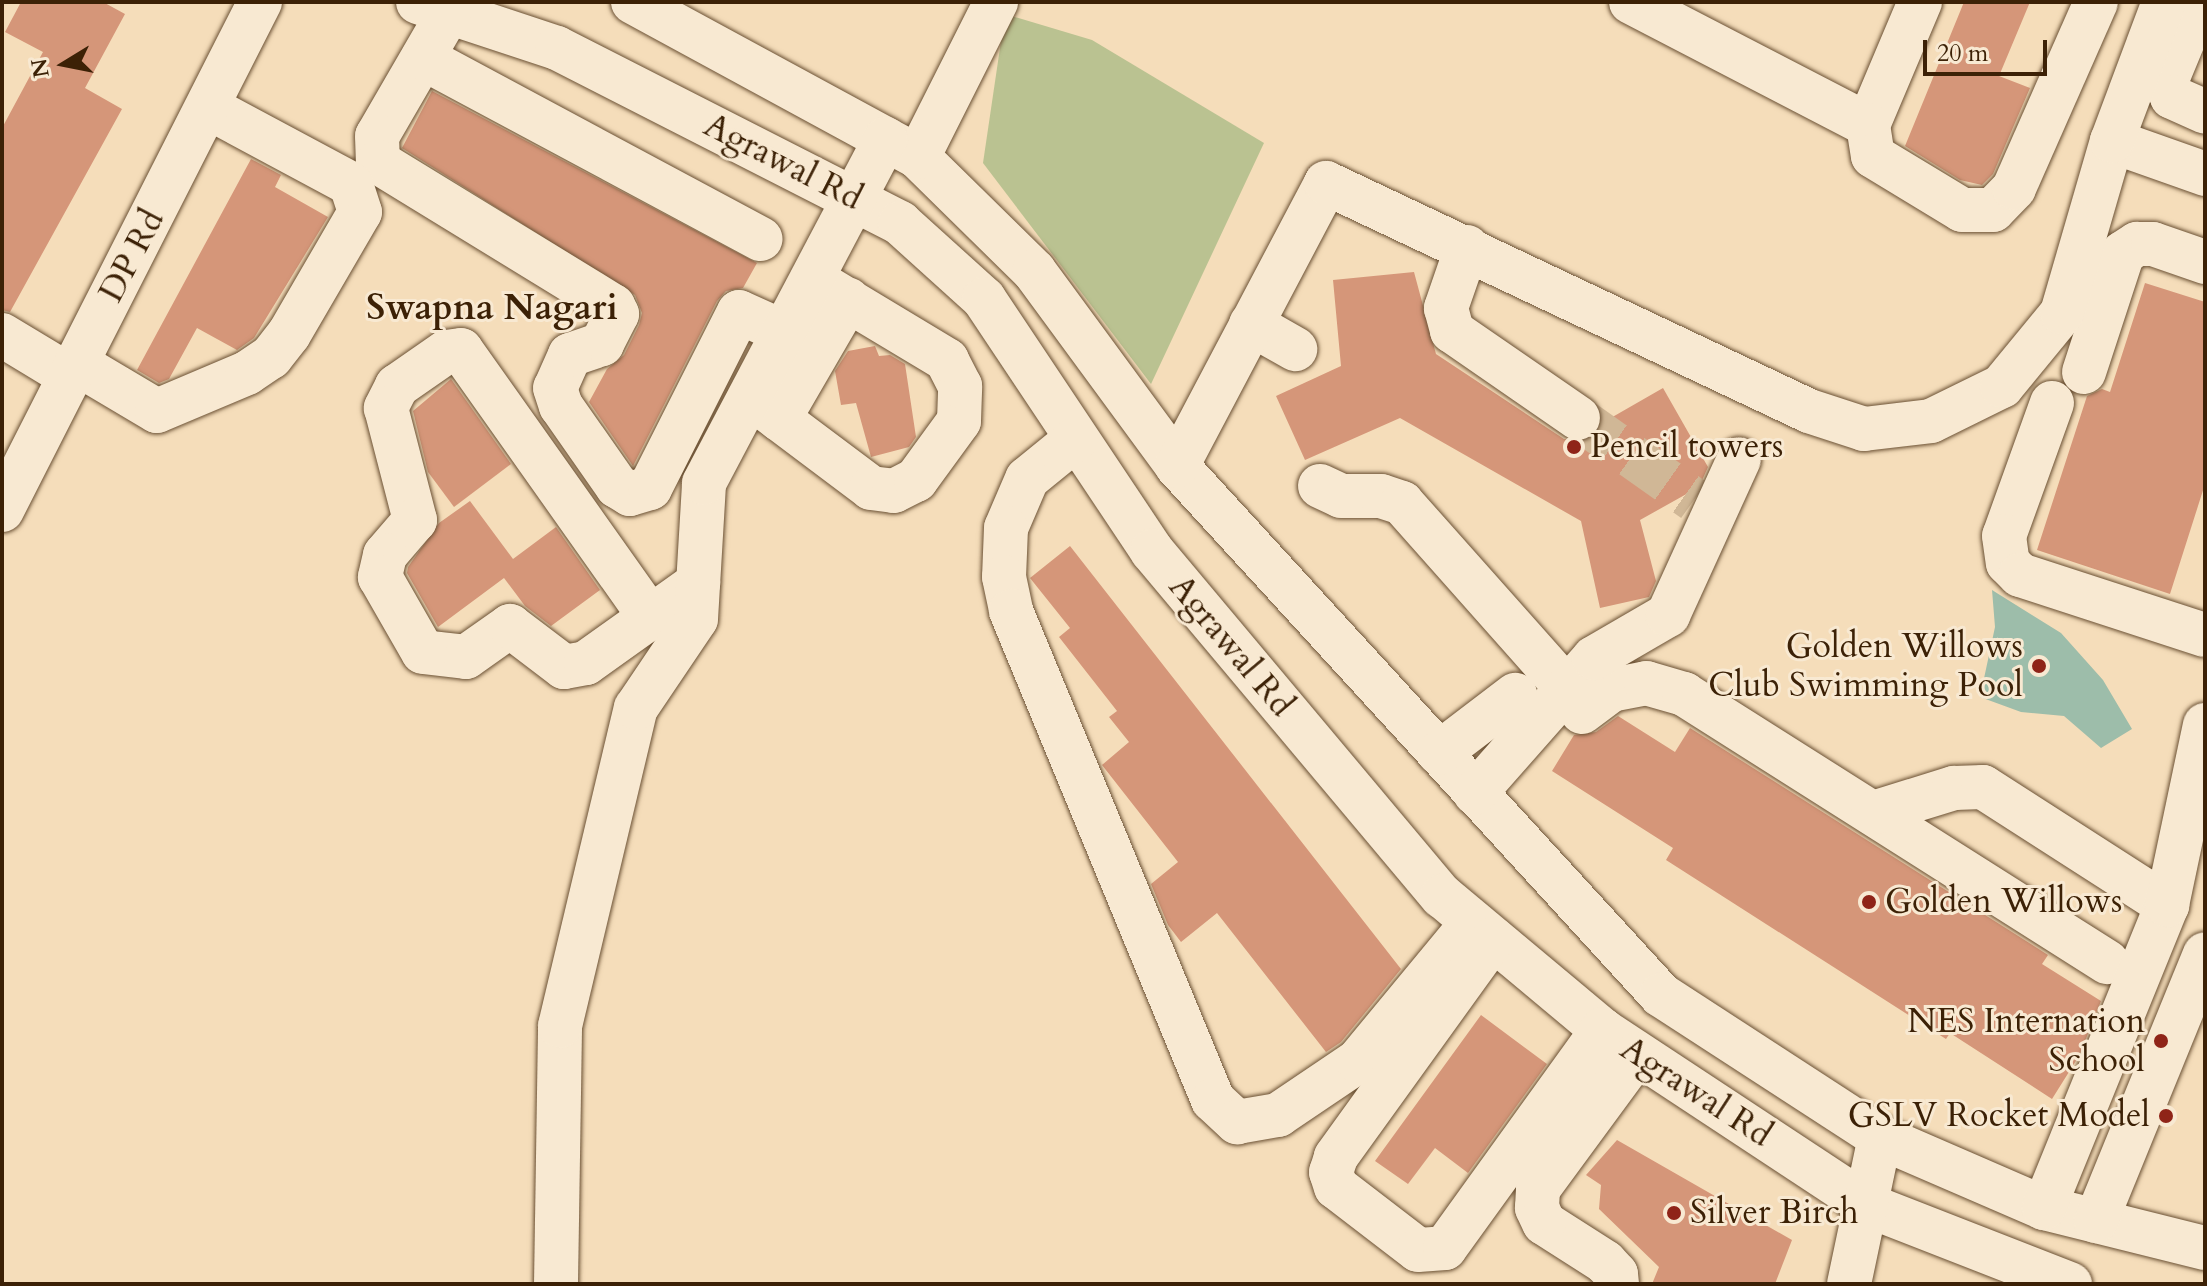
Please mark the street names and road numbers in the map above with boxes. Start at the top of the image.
street label: Agrawal Rd [697,105,869,219]
street label: DP Rd [91,203,173,309]
street label: Agrawal Rd [1160,567,1302,725]
street label: Agrawal Rd [1613,1028,1779,1156]

